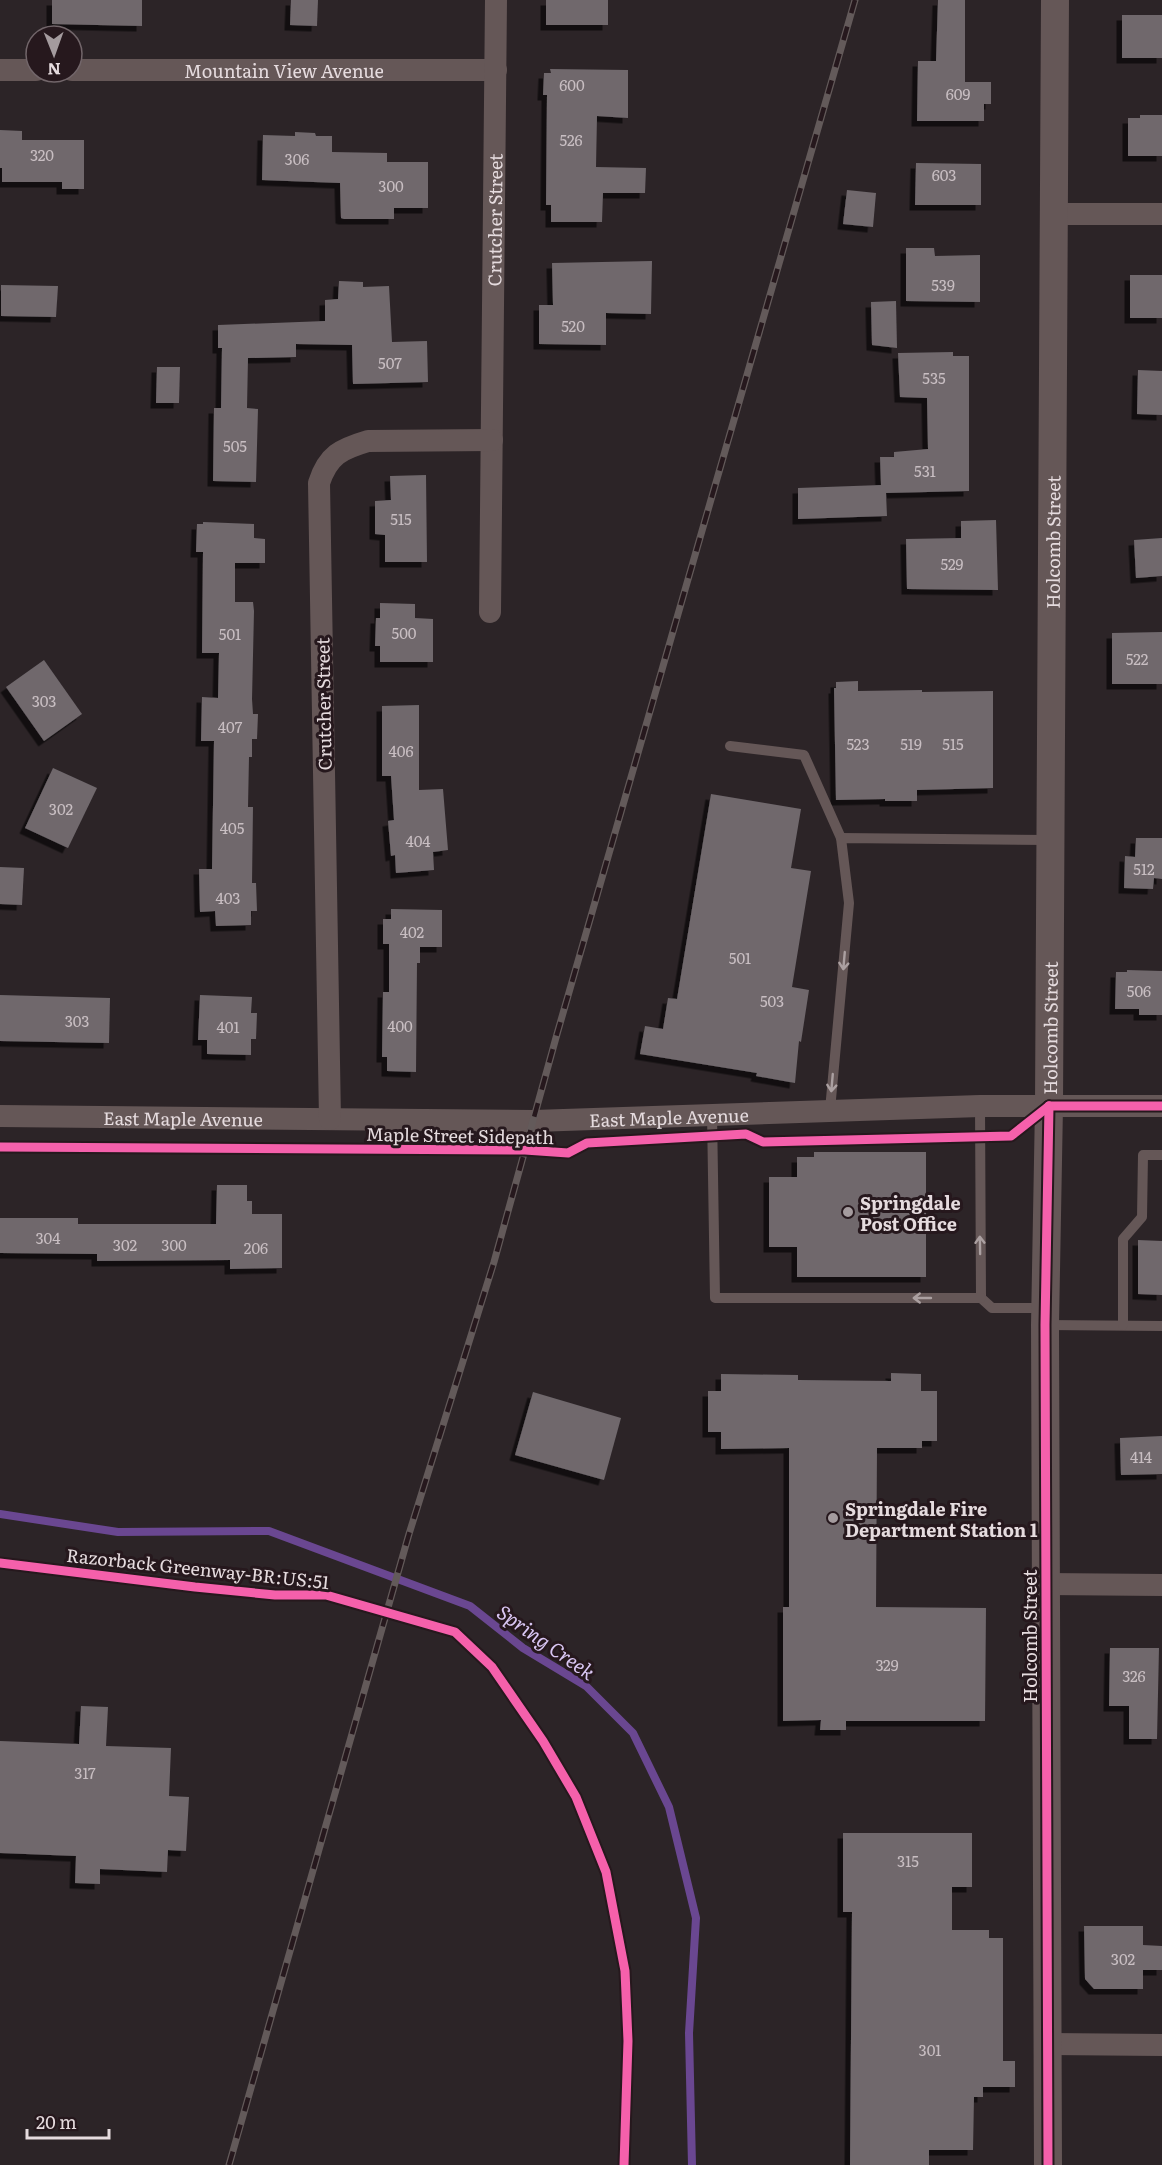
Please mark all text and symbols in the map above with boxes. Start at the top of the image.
north arrow [24,24,84,84]
street label: Mountain View Avenue [184,57,384,84]
text: N [47,58,61,82]
house number: 600 [559,73,585,96]
house number: 609 [946,82,970,105]
house number: 526 [559,128,583,151]
house number: 320 [30,143,54,166]
house number: 306 [285,147,309,170]
street label: Crutcher Street [480,153,508,286]
house number: 603 [932,163,956,186]
house number: 300 [378,174,404,197]
house number: 539 [931,273,955,296]
house number: 520 [561,314,585,337]
house number: 507 [378,351,402,374]
house number: 535 [922,366,946,389]
house number: 505 [223,434,247,457]
house number: 531 [914,459,936,482]
street label: Holcomb Street [1038,475,1066,609]
house number: 515 [390,507,412,530]
house number: 529 [941,552,964,575]
house number: 500 [392,621,417,644]
house number: 501 [219,622,241,645]
street label: Crutcher Street [308,637,338,771]
house number: 522 [1126,647,1149,670]
house number: 303 [32,689,56,712]
house number: 407 [218,715,243,738]
house number: 523 [846,732,870,755]
house number: 519 [900,732,922,755]
house number: 515 [942,732,964,755]
house number: 406 [389,739,414,762]
house number: 302 [49,797,74,820]
house number: 405 [220,816,245,839]
house number: 404 [405,829,431,852]
house number: 512 [1133,857,1155,880]
house number: 403 [216,886,240,909]
house number: 402 [400,920,425,943]
house number: 501 [729,946,751,969]
one-way arrow [838,951,849,971]
street label: Holcomb Street [1036,961,1063,1095]
house number: 506 [1127,979,1151,1002]
house number: 503 [760,989,784,1012]
house number: 303 [65,1009,89,1032]
house number: 400 [387,1014,413,1037]
house number: 401 [216,1015,240,1038]
one-way arrow [826,1073,837,1093]
street label: East Maple Avenue [588,1100,749,1133]
street label: East Maple Avenue [103,1103,263,1132]
street label: Maple Street Sidepath [366,1120,554,1150]
place label: Springdale Post Office [860,1189,961,1237]
marker: Springdale Post Office [841,1205,855,1219]
house number: 304 [35,1226,61,1249]
house number: 302 [113,1233,138,1256]
house number: 300 [161,1233,187,1256]
one-way arrow [975,1235,986,1255]
house number: 206 [244,1236,268,1259]
one-way arrow [913,1292,933,1304]
house number: 414 [1130,1445,1152,1468]
place label: Springdale Fire Department Station 1 [845,1495,1038,1543]
marker: Springdale Fire Department Station 1 [826,1511,840,1525]
street label: Razorback Greenway-BR:US:51 [65,1541,331,1595]
street label: Holcomb Street [1016,1569,1043,1703]
water label: Spring Creek [492,1596,602,1686]
house number: 329 [875,1653,899,1676]
house number: 326 [1122,1664,1146,1687]
house number: 317 [74,1761,96,1784]
house number: 315 [897,1849,919,1872]
house number: 302 [1111,1947,1136,1970]
house number: 301 [919,2038,941,2061]
scale bar [27,2102,110,2140]
text: 20 m [36,2108,77,2135]

